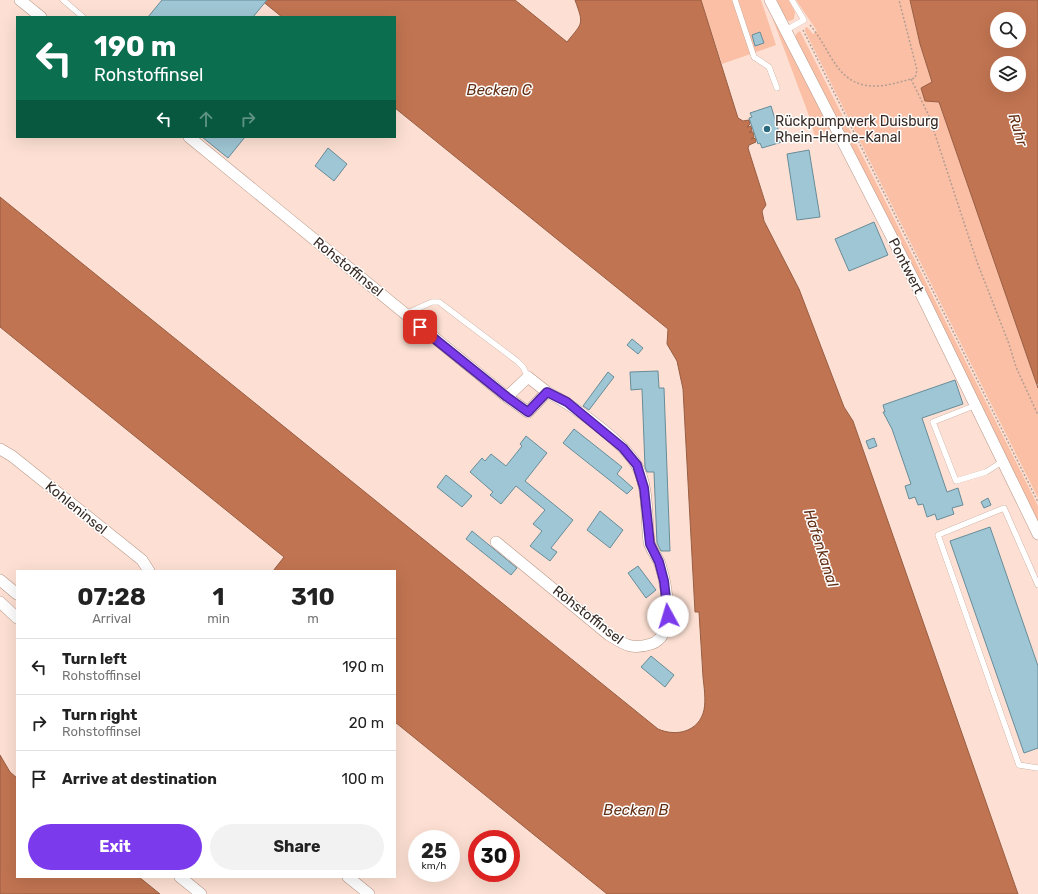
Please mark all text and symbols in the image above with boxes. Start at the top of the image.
map controls [990,12,1026,92]
button: search [990,12,1026,48]
text: 190 m [94,30,177,63]
icon: left [28,32,80,84]
button: layers [990,56,1026,92]
text: Rohstoffinsel [94,64,203,86]
water label: Becken C [466,81,533,99]
icon: left [153,108,175,130]
icon: ahead [195,108,217,130]
icon: right [237,108,259,130]
water label: Ruhr [1004,111,1032,150]
place label: Rückpumpwerk Duisburg Rhein-Herne-Kanal [775,113,939,146]
marker: Rückpumpwerk Duisburg Rhein-Herne-Kanal [762,124,772,134]
street label: Rohstoffinsel [310,234,386,300]
street label: Pontwert [885,235,928,297]
pin [403,310,437,344]
icon: arrive [409,316,431,338]
street label: Kohleninsel [42,478,110,538]
water label: Hafenkanal [800,507,842,589]
street label: Rohstoffinsel [549,582,627,648]
text: 07:28 [77,583,146,611]
text: 1 [213,583,225,611]
text: 310 [291,583,335,611]
position arrow [647,595,689,637]
text: Arrival [92,611,131,626]
text: min [207,611,230,626]
text: m [307,611,319,626]
text: Turn left [62,650,127,668]
icon: left [28,656,50,678]
text: 190 m [342,658,384,676]
text: Rohstoffinsel [62,668,141,683]
text: Turn right [62,706,137,724]
icon: right [28,712,50,734]
text: 20 m [349,714,384,732]
text: Rohstoffinsel [62,724,141,739]
icon: arrive [28,768,50,790]
text: Arrive at destination [62,770,217,788]
text: 100 m [342,770,384,788]
water label: Becken B [603,801,669,819]
button: Exit [28,824,202,870]
button: Share [210,824,384,870]
speed limit sign: 30 [468,830,520,882]
text: 25 [421,839,447,863]
text: km/h [422,860,446,872]

